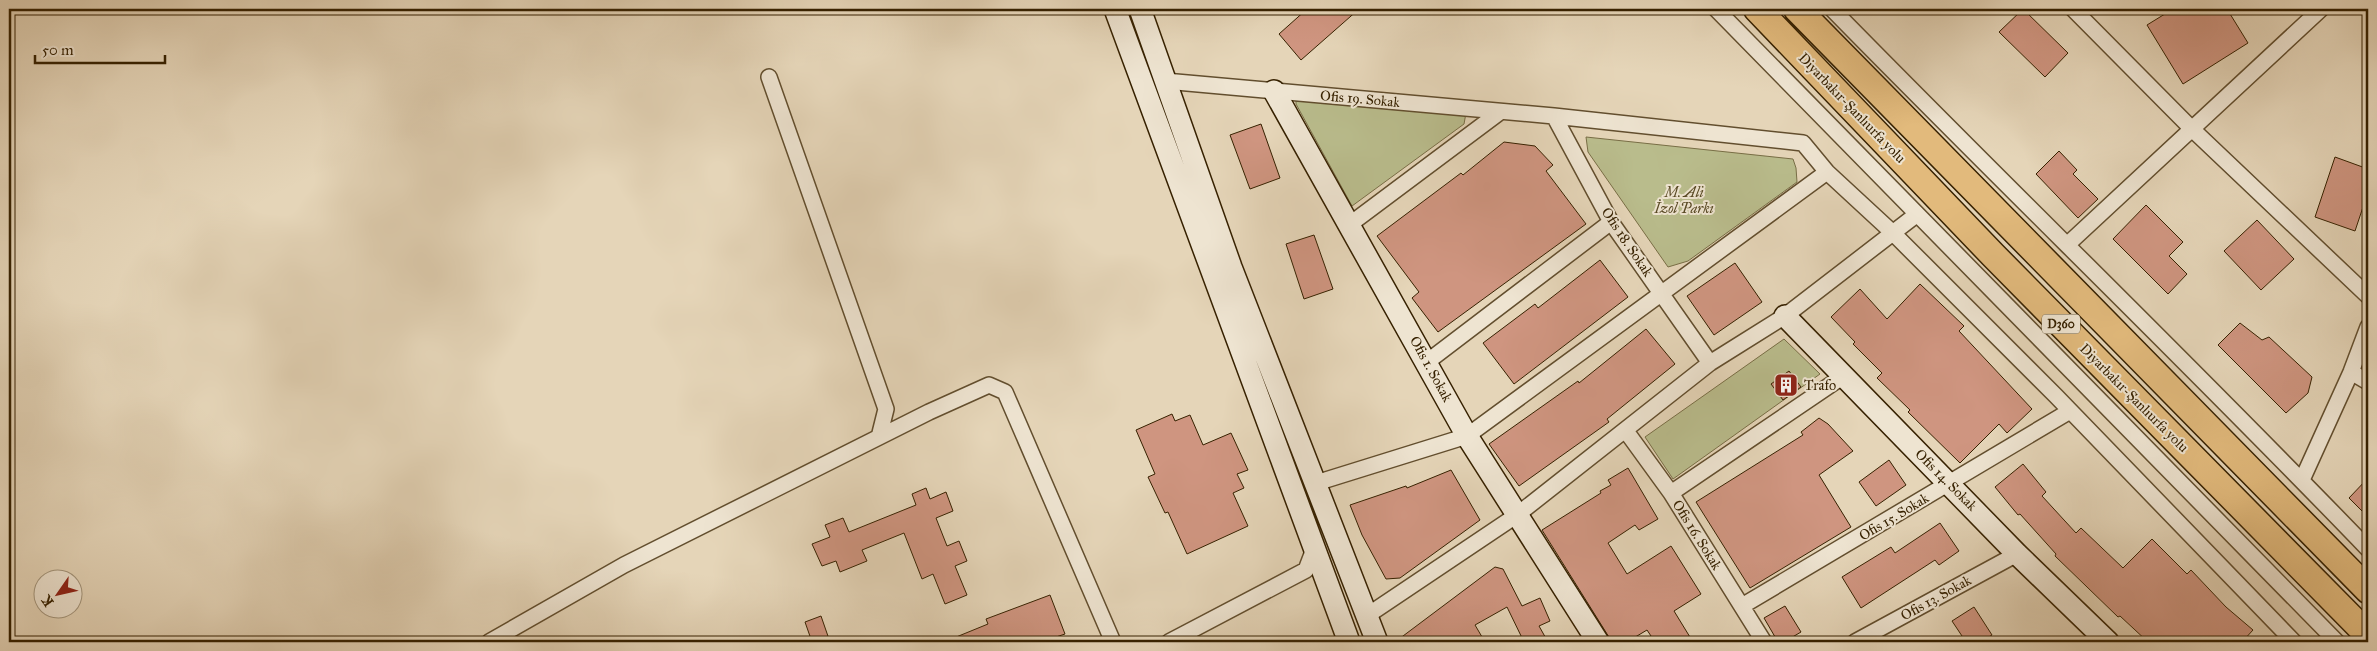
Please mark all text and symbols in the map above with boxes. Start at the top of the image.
scale bar [35,32,165,64]
text: 50 m [42,41,74,59]
street label: Diyarbakır-Şanlıurfa yolu [1795,49,1909,167]
street label: Ofis 19. Sokak [1319,87,1401,111]
park label: M. Ali İzol Parkı [1654,184,1713,217]
street label: Ofis 18. Sokak [1598,204,1657,280]
road number: D360 [2042,314,2080,334]
street label: Ofis 1. Sokak [1406,333,1456,405]
street label: Diyarbakır-Şanlıurfa yolu [2076,340,2192,456]
building icon: Trafo [1773,372,1799,398]
place label: Trafo [1804,377,1836,394]
street label: Ofis 14. Sokak [1912,446,1981,515]
street label: Ofis 15. Sokak [1856,489,1932,544]
street label: Ofis 16. Sokak [1669,497,1726,574]
north arrow [32,568,82,618]
street label: Ofis 13. Sokak [1898,571,1975,624]
text: K [37,591,57,610]

